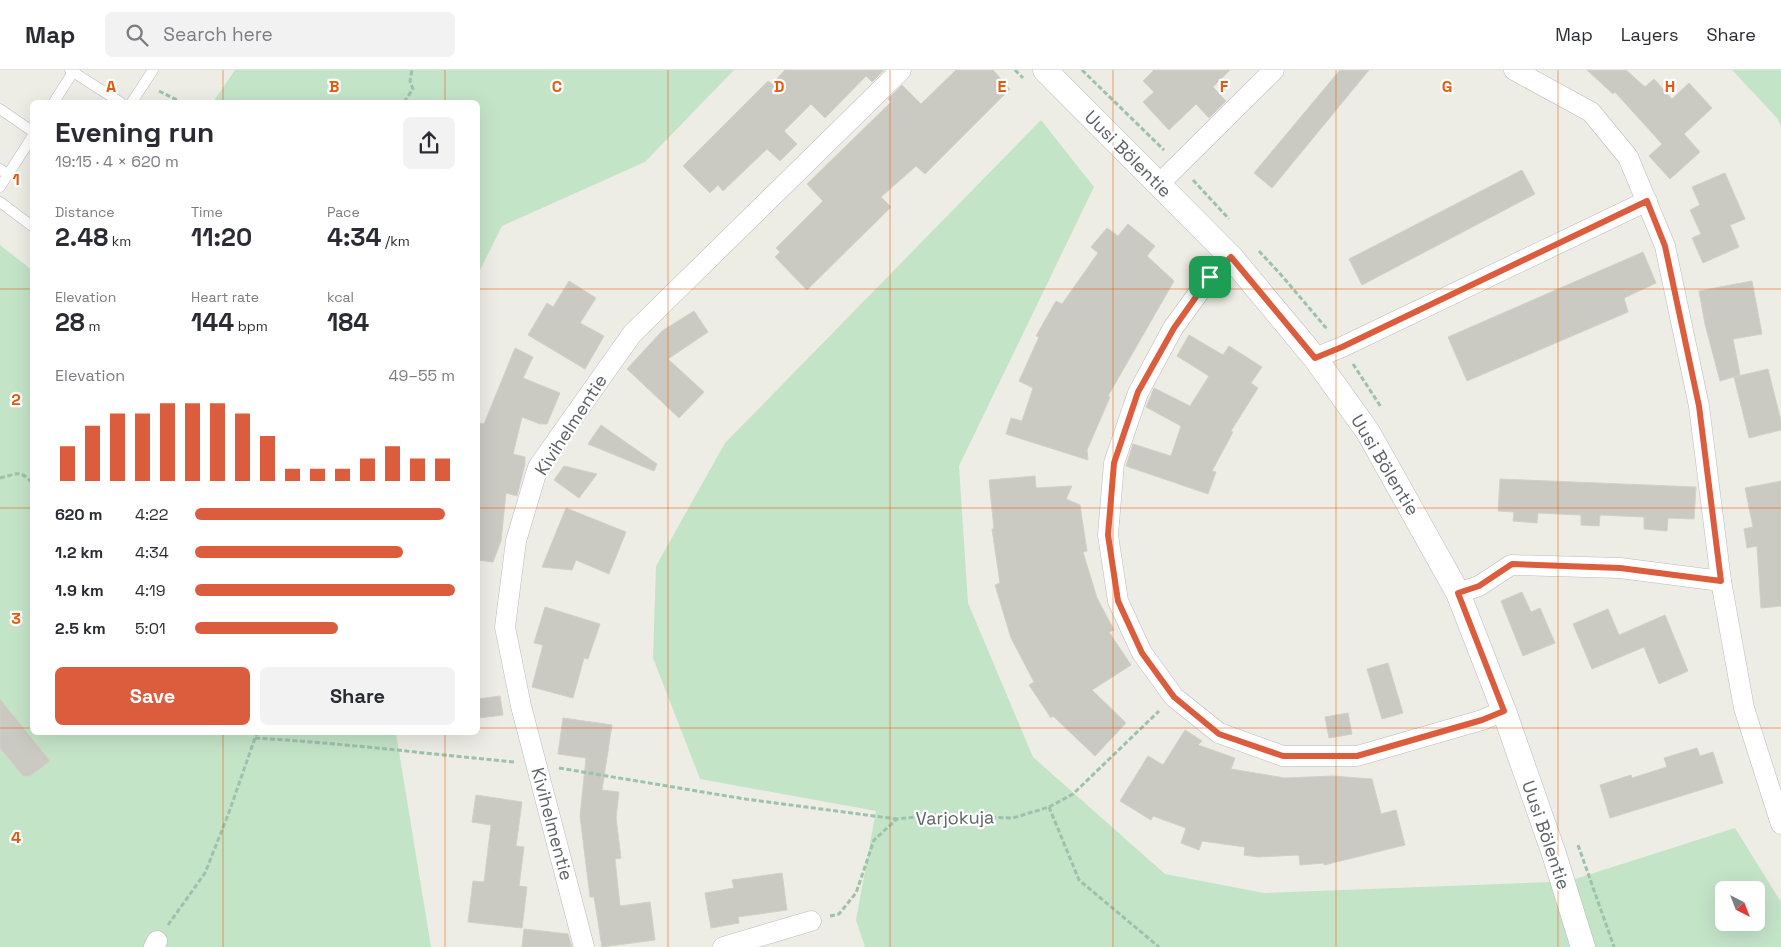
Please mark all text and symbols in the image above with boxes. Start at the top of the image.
search box [105,12,455,57]
text: Map [25,19,75,50]
icon: search [123,21,151,49]
text: Search here [163,22,273,47]
text: Map [1555,23,1593,46]
text: Layers [1621,23,1678,46]
text: Share [1706,23,1756,46]
text: A [106,76,116,97]
text: B [329,76,339,97]
text: C [552,76,562,97]
text: D [774,76,784,97]
text: E [998,76,1007,97]
text: F [1220,76,1229,97]
text: G [1442,76,1452,97]
text: H [1665,76,1675,97]
street label: Uusi Bölentie [1080,105,1177,202]
text: Evening run [55,114,214,150]
button: share [403,117,455,169]
text: 19:15 · 4 × 620 m [55,151,179,172]
text: 1 [12,169,20,190]
text: Distance [55,203,115,221]
text: Time [191,203,223,221]
text: Pace [327,203,360,221]
text: 2.48 [55,221,108,253]
text: 11:20 [191,221,252,253]
text: 4:34 [327,221,381,253]
text: km [108,232,131,250]
text: /km [381,232,410,250]
pin [1189,256,1231,298]
icon: arrive [1196,263,1224,291]
text: Elevation [55,288,116,306]
text: Heart rate [191,288,259,306]
text: kcal [327,288,354,306]
text: 28 [55,306,85,338]
text: 144 [191,306,234,338]
text: 184 [327,306,369,338]
text: m [85,317,101,335]
text: bpm [234,317,268,335]
text: Elevation [55,365,125,386]
text: 49–55 m [388,365,455,386]
street label: Kivihelmentie [529,370,612,480]
text: 2 [11,389,21,410]
street label: Uusi Bölentie [1346,410,1425,519]
text: 620 m [55,504,102,525]
text: 4:22 [135,504,168,525]
text: 1.2 km [55,542,103,563]
text: 4:34 [135,542,169,563]
text: 1.9 km [55,580,104,601]
text: 4:19 [135,580,166,601]
text: 3 [11,608,21,629]
text: 2.5 km [55,618,106,639]
text: 5:01 [135,618,166,639]
button: Save [55,667,250,725]
button: Share [260,667,455,725]
street label: Kivihelmentie [526,765,579,883]
street label: Uusi Bölentie [1517,777,1576,892]
street label: Varjokuja [915,805,995,830]
text: 4 [11,827,21,848]
north arrow [1715,881,1765,931]
map controls [1715,881,1765,931]

